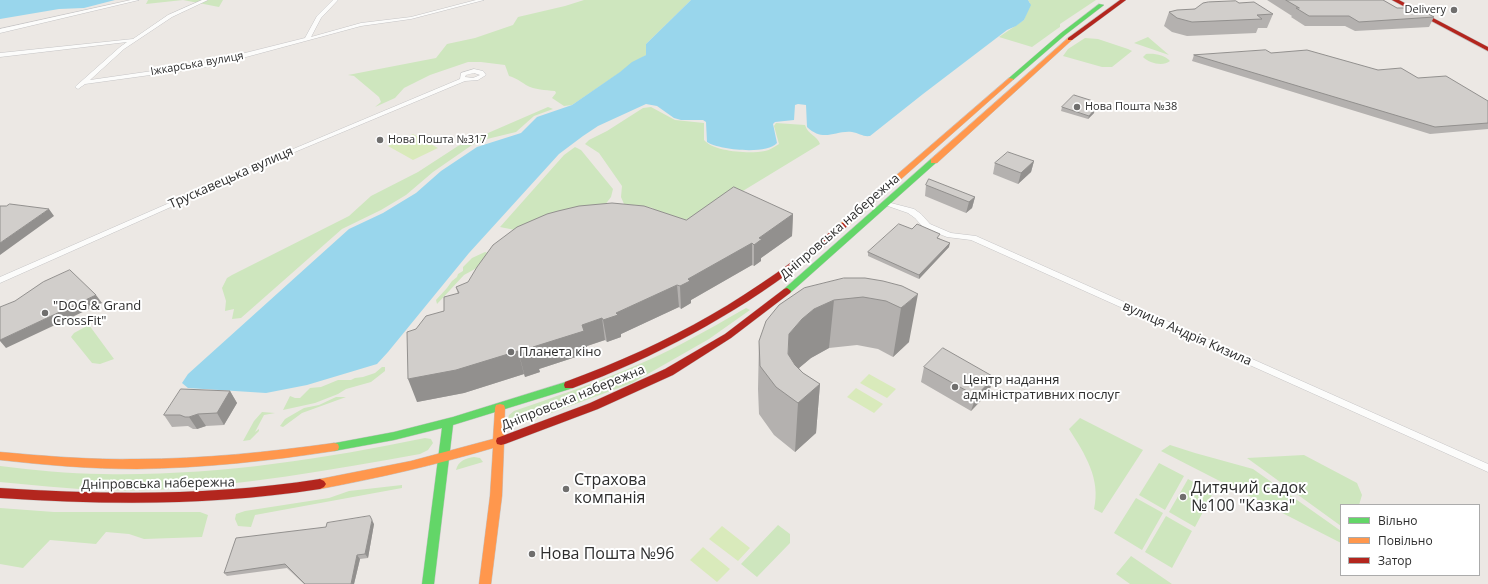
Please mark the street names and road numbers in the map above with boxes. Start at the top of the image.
street label: Іжкарська вулиця [149,49,245,79]
street label: Трускавецька вулиця [166,143,296,213]
street label: Дніпровська набережна [777,171,903,283]
street label: вулиця Андрія Кизила [1120,298,1254,370]
street label: Дніпровська набережна [499,362,647,434]
street label: Дніпровська набережна [81,475,235,493]

